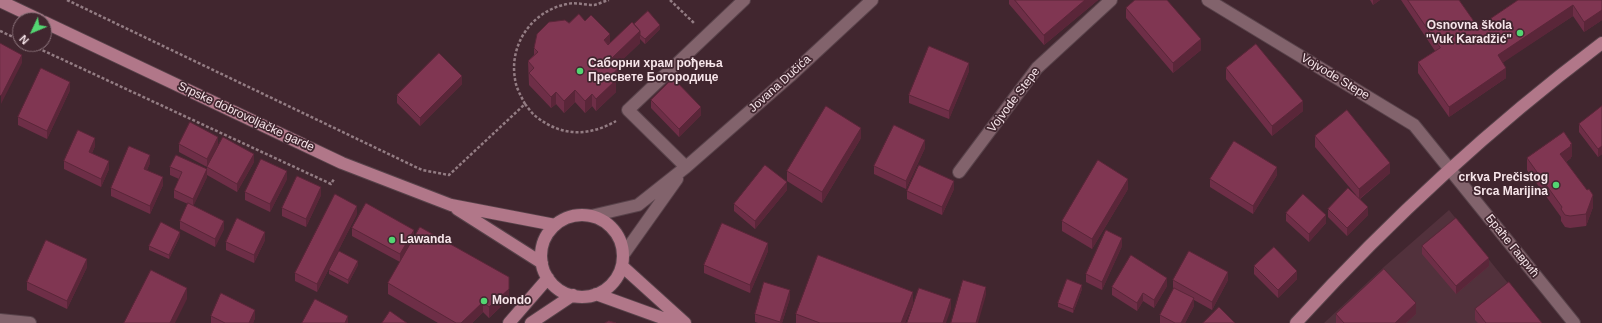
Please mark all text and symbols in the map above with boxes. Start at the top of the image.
north arrow [12,12,52,52]
place label: Osnovna škola "Vuk Karadžić" [1426,19,1512,47]
marker: Osnovna škola "Vuk Karadžić" [1515,28,1525,38]
text: N [17,33,31,47]
street label: Vojvode Stepe [1298,51,1372,103]
street label: Jovana Dučića [746,52,814,116]
place label: Саборни храм рођења Пресвете Богородице [588,57,723,85]
street label: Vojvode Stepe [985,65,1043,135]
marker: Саборни храм рођења Пресвете Богородице [575,66,585,76]
street label: Srpske dobrovoljačke garde [176,79,316,155]
place label: crkva Prečistog Srca Marijina [1459,171,1548,199]
marker: crkva Prečistog Srca Marijina [1551,180,1561,190]
street label: Браће Гаврић [1482,212,1542,280]
place label: Lawanda [400,233,451,247]
marker: Lawanda [387,235,397,245]
place label: Mondo [492,294,531,308]
marker: Mondo [479,296,489,306]

